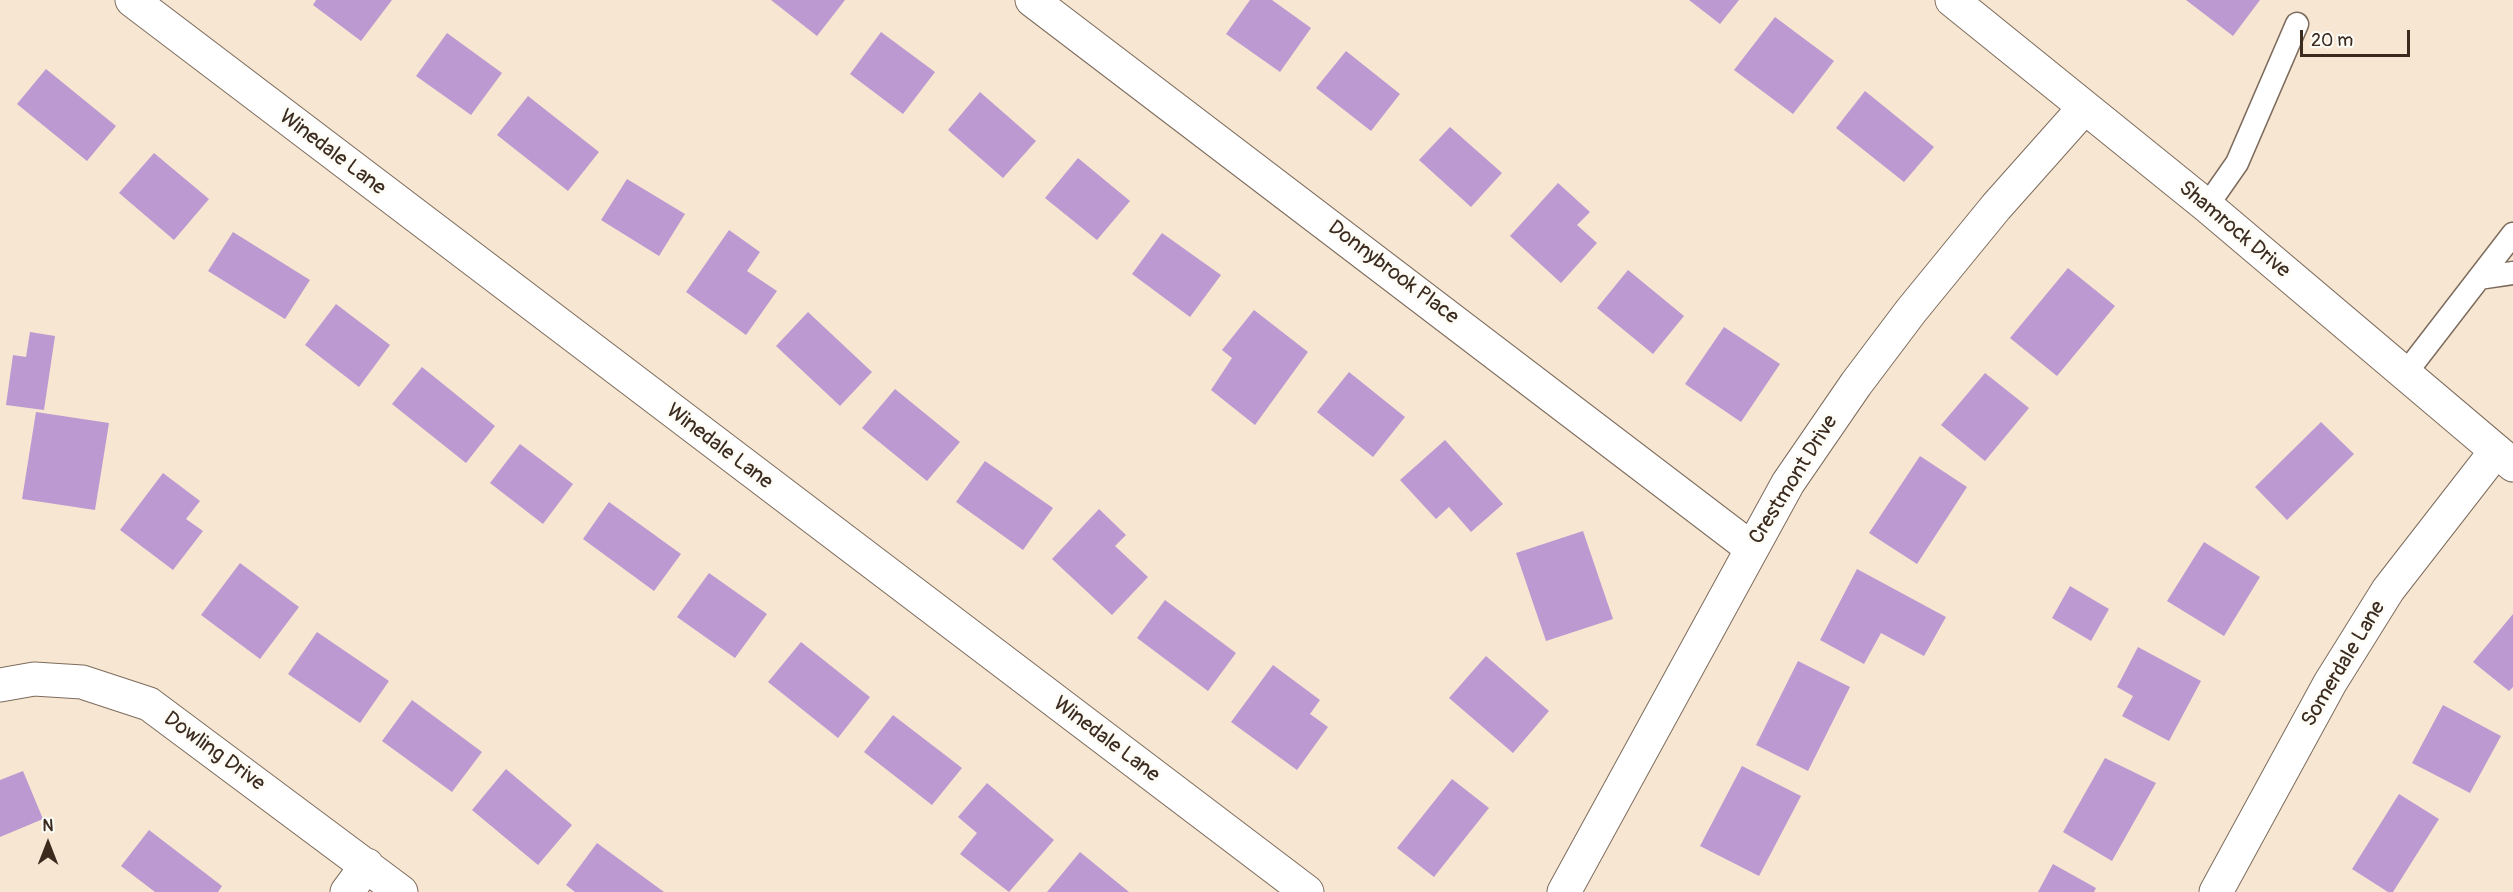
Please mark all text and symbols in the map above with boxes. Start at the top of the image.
scale bar [2303,18,2412,56]
text: 20 m [2311,29,2353,52]
street label: Winedale Lane [274,105,390,201]
street label: Shamrock Drive [2173,176,2295,284]
street label: Donnybrook Place [1323,216,1463,330]
street label: Winedale Lane [661,399,777,495]
street label: Crestmont Drive [1744,411,1844,549]
street label: Somerdale Lane [2297,597,2391,731]
street label: Winedale Lane [1048,692,1164,788]
street label: Dowling Drive [159,707,269,797]
north arrow [18,814,78,874]
text: N [43,816,53,836]

